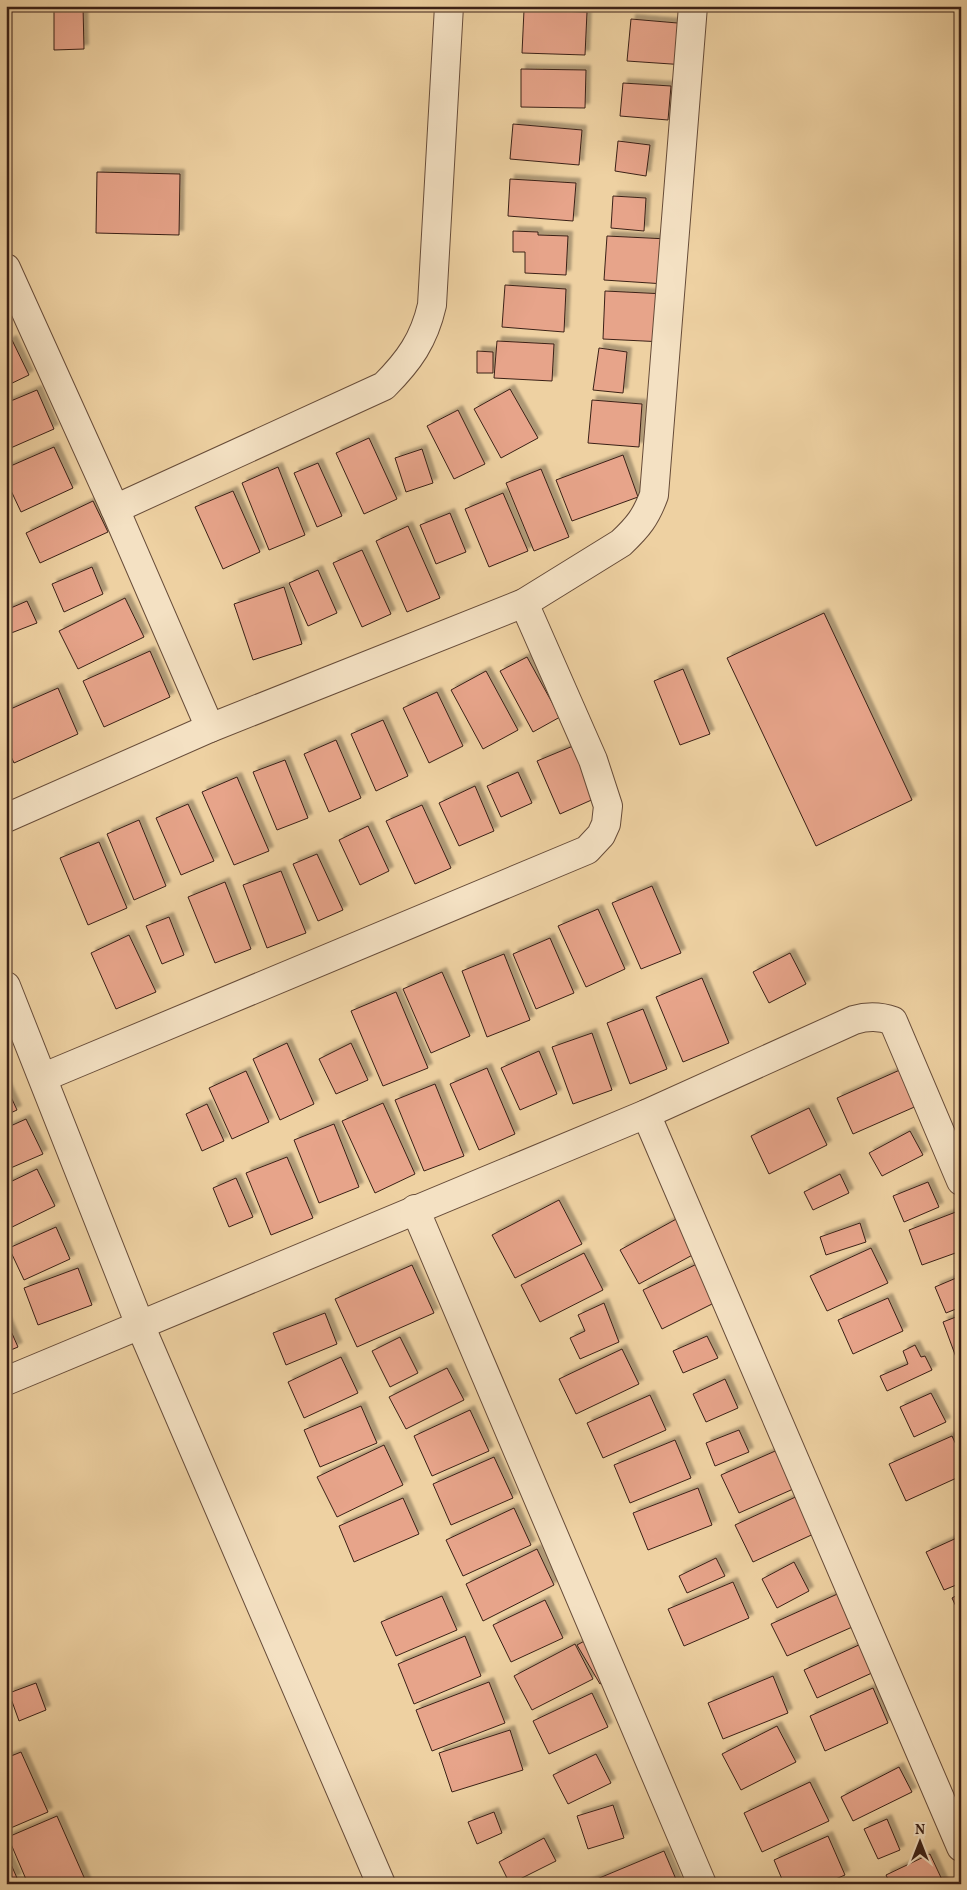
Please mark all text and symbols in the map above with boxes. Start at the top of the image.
north arrow [894,1818,944,1868]
text: N [915,1821,925,1840]

